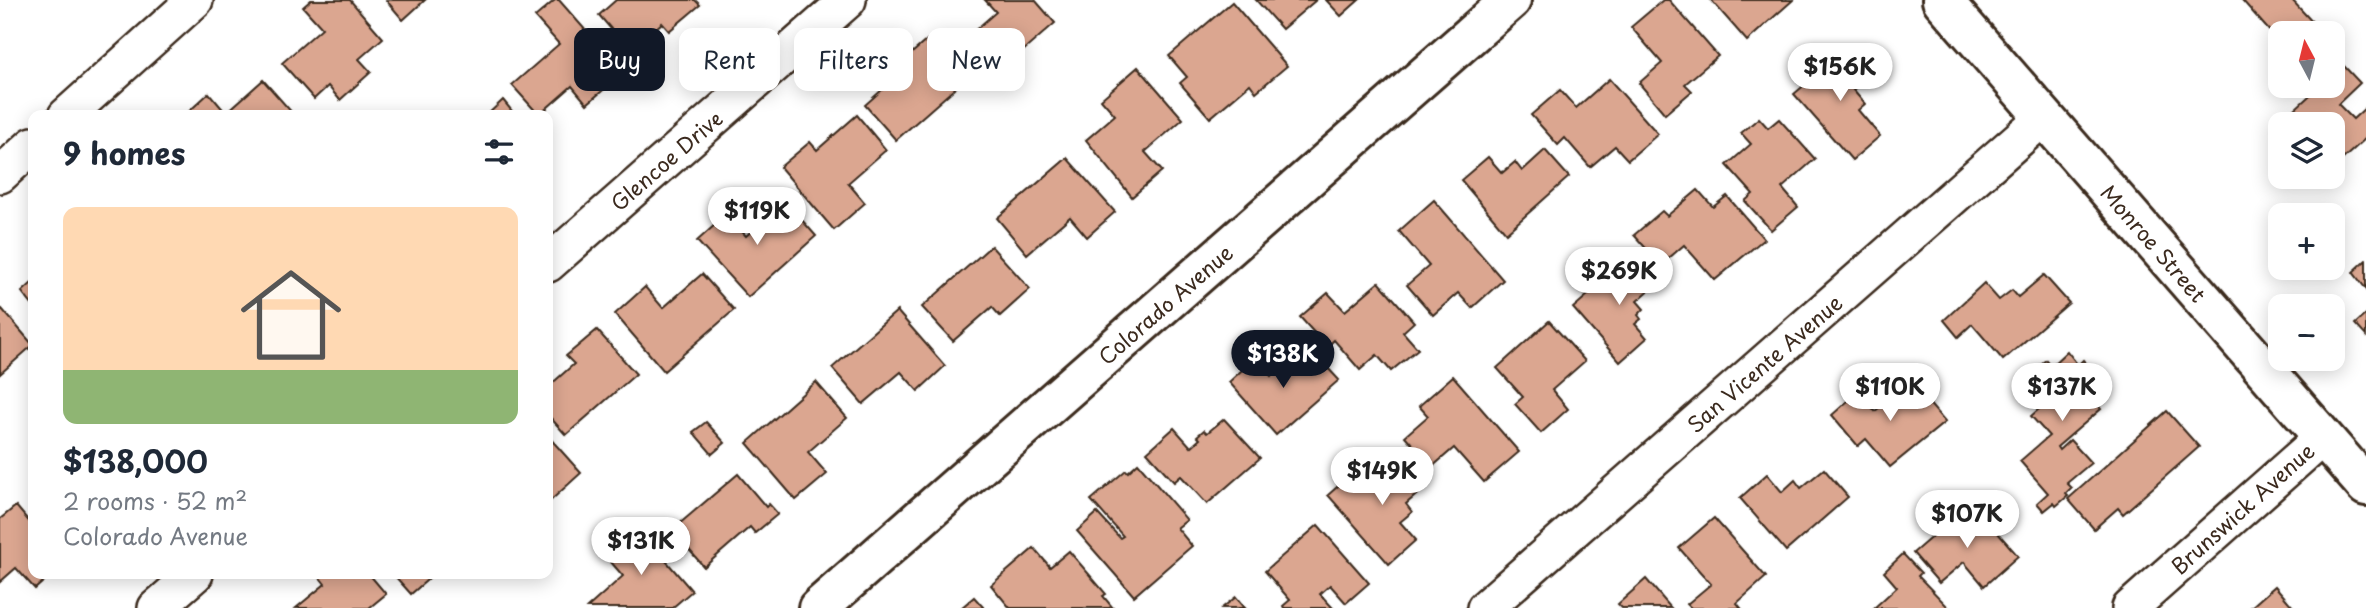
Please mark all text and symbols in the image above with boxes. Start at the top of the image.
north arrow [2268,21,2345,98]
map controls [2268,21,2345,371]
chip: Buy [574,28,665,91]
chip: Rent [679,28,780,91]
chip: Filters [794,28,913,91]
chip: New [927,28,1025,91]
pin: $156K [1791,43,1889,103]
text: $156K [1804,48,1876,83]
street label: Glencoe Drive [603,102,729,218]
button: layers [2268,112,2345,189]
text: 9 homes [63,130,185,175]
icon: filters [480,133,518,171]
street label: Monroe Street [2094,177,2214,309]
pin: $119K [708,188,806,247]
text: $119K [724,192,790,227]
button: + [2268,203,2345,280]
street label: Colorado Avenue [1091,236,1239,372]
pin: $269K [1570,247,1668,307]
icon: home [228,252,354,378]
text: $269K [1581,252,1657,287]
street label: San Vicente Avenue [1679,286,1849,440]
button: − [2268,294,2345,371]
pin: $138K [1234,330,1332,390]
text: $138K [1247,335,1319,370]
pin: $110K [1841,364,1939,423]
pin: $137K [2013,364,2111,423]
text: $110K [1855,368,1925,403]
text: $137K [2027,368,2097,403]
street label: Brunswick Avenue [2163,435,2321,581]
text: $138,000 [63,438,208,483]
pin: $149K [1333,448,1431,507]
text: $149K [1347,452,1417,487]
text: 2 rooms · 52 m² [63,483,247,518]
pin: $107K [1918,490,2016,550]
text: $107K [1931,495,2003,530]
text: Colorado Avenue [63,518,248,553]
pin: $131K [592,518,690,577]
text: $131K [607,522,675,557]

